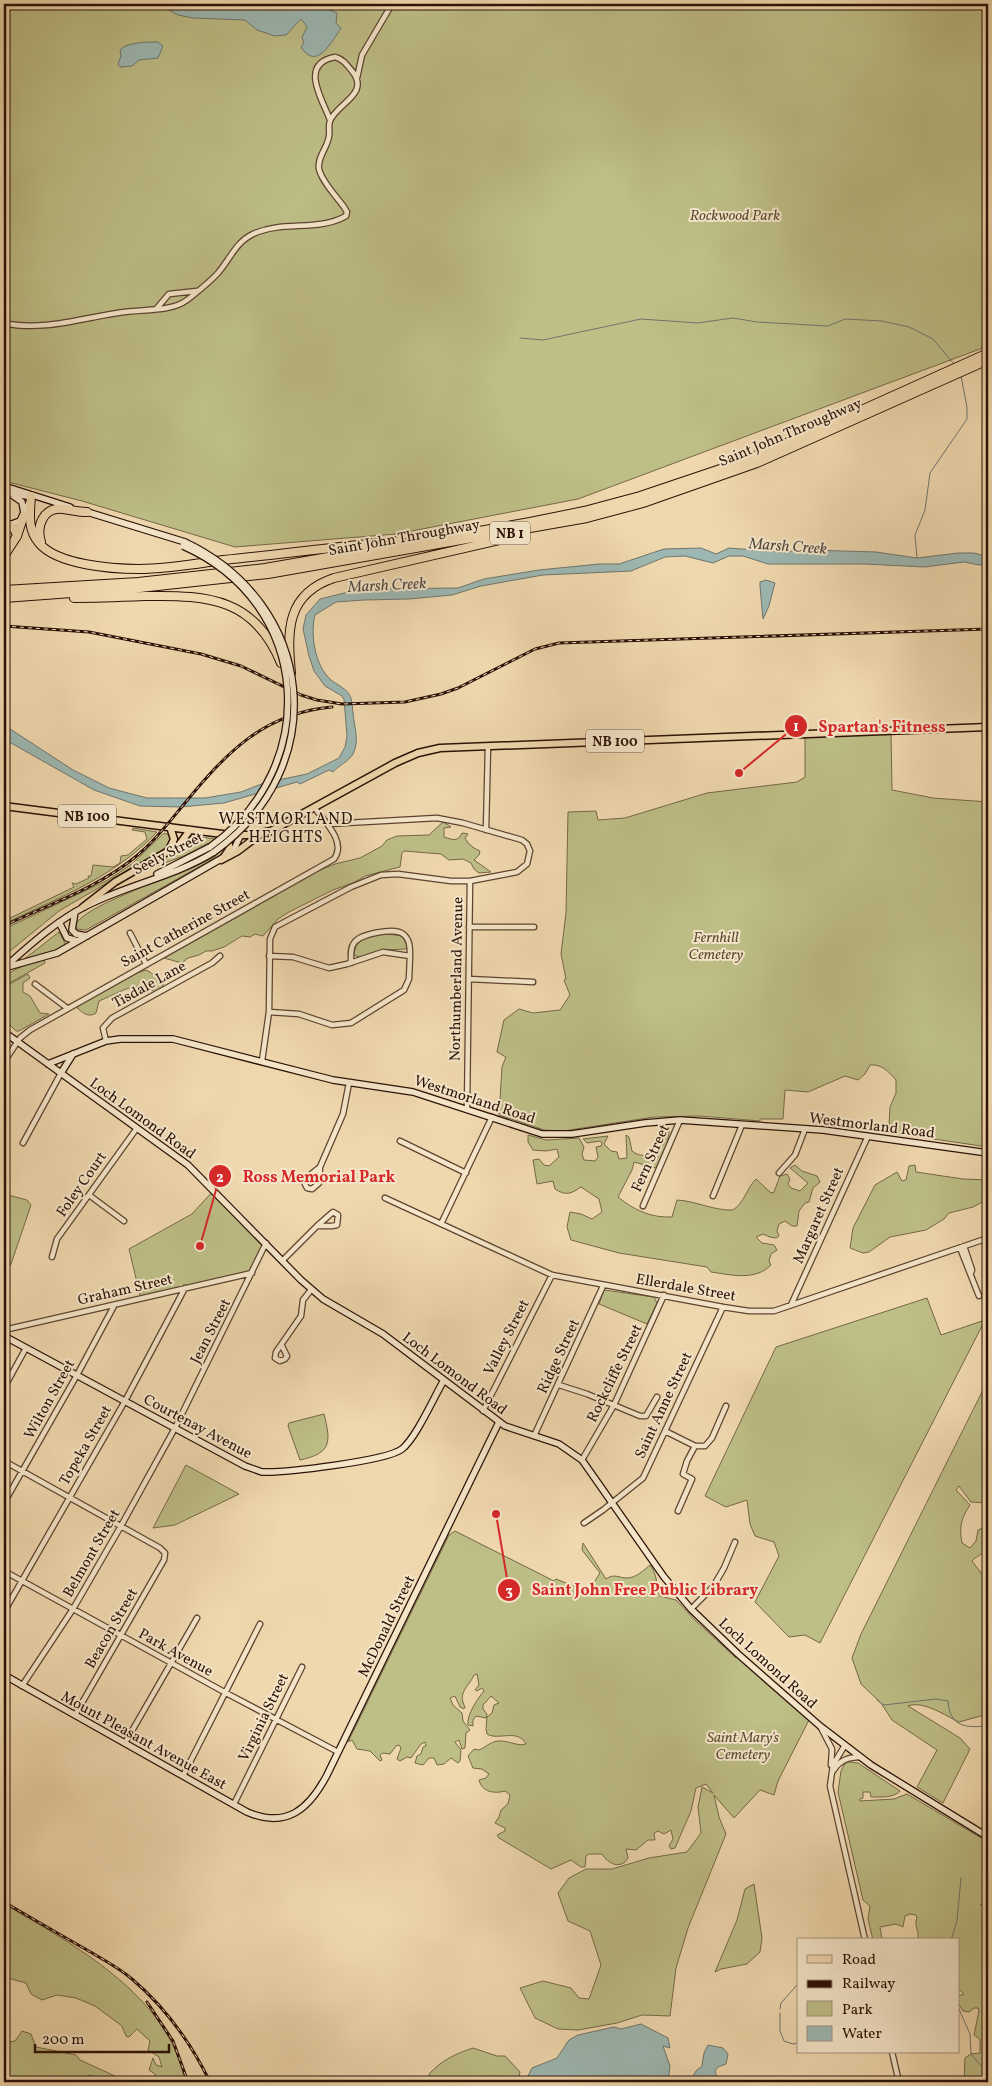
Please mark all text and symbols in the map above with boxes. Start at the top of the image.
park label: Rockwood Park [690,206,780,227]
street label: Saint John Throughway [716,394,865,473]
street label: Saint John Throughway [327,515,482,562]
road number: NB 1 [490,522,530,544]
water label: Marsh Creek [747,533,828,561]
water label: Marsh Creek [346,573,427,599]
callout: Spartan's Fitness [783,711,955,742]
text: 1 [793,717,799,738]
text: Spartan's Fitness [818,717,946,739]
road number: NB 100 [586,729,644,752]
road number: NB 100 [58,804,116,828]
district label: WESTMORLAND HEIGHTS [219,809,353,849]
street label: Seely Street [130,828,208,881]
street label: Saint Catherine Street [117,885,254,974]
street label: Northumberland Avenue [446,897,469,1061]
park label: Fernhill Cemetery [689,928,744,966]
street label: Tisdale Lane [109,956,190,1014]
street label: Westmorland Road [411,1071,538,1130]
street label: Loch Lomond Road [85,1074,199,1165]
street label: Westmorland Road [808,1108,936,1145]
street label: Fern Street [627,1121,676,1196]
street label: Foley Court [52,1148,112,1222]
callout: Ross Memorial Park [207,1161,405,1192]
street label: Margaret Street [789,1164,850,1267]
text: Ross Memorial Park [243,1167,396,1189]
text: 2 [216,1168,224,1189]
street label: Graham Street [76,1269,175,1312]
street label: Ellerdale Street [634,1269,737,1308]
street label: Jean Street [186,1295,237,1368]
street label: Valley Street [479,1296,535,1379]
street label: Ridge Street [533,1316,586,1397]
street label: Rockcliffe Street [582,1321,648,1426]
street label: Loch Lomond Road [397,1328,511,1421]
street label: Saint Anne Street [630,1349,698,1462]
street label: Wilton Street [20,1356,81,1443]
street label: Courtenay Avenue [139,1390,255,1465]
street label: Topeka Street [55,1402,118,1490]
street label: Belmont Street [59,1506,126,1602]
street label: McDonald Street [354,1572,421,1681]
callout: Saint John Free Public Library [497,1574,768,1605]
text: Saint John Free Public Library [532,1580,758,1602]
text: 3 [505,1581,513,1602]
street label: Beacon Street [81,1585,144,1673]
street label: Loch Lomond Road [713,1614,821,1714]
street label: Park Avenue [134,1624,217,1683]
street label: Virginia Street [234,1670,295,1765]
street label: Mount Pleasant Avenue East [57,1687,230,1796]
park label: Saint Mary's Cemetery [707,1728,779,1766]
legend [797,1938,960,2054]
text: Road [842,1950,876,1971]
text: Railway [842,1974,895,1995]
text: Park [842,2000,873,2021]
scale bar [35,2021,169,2053]
text: Water [842,2024,882,2045]
text: 200 m [42,2030,85,2051]

